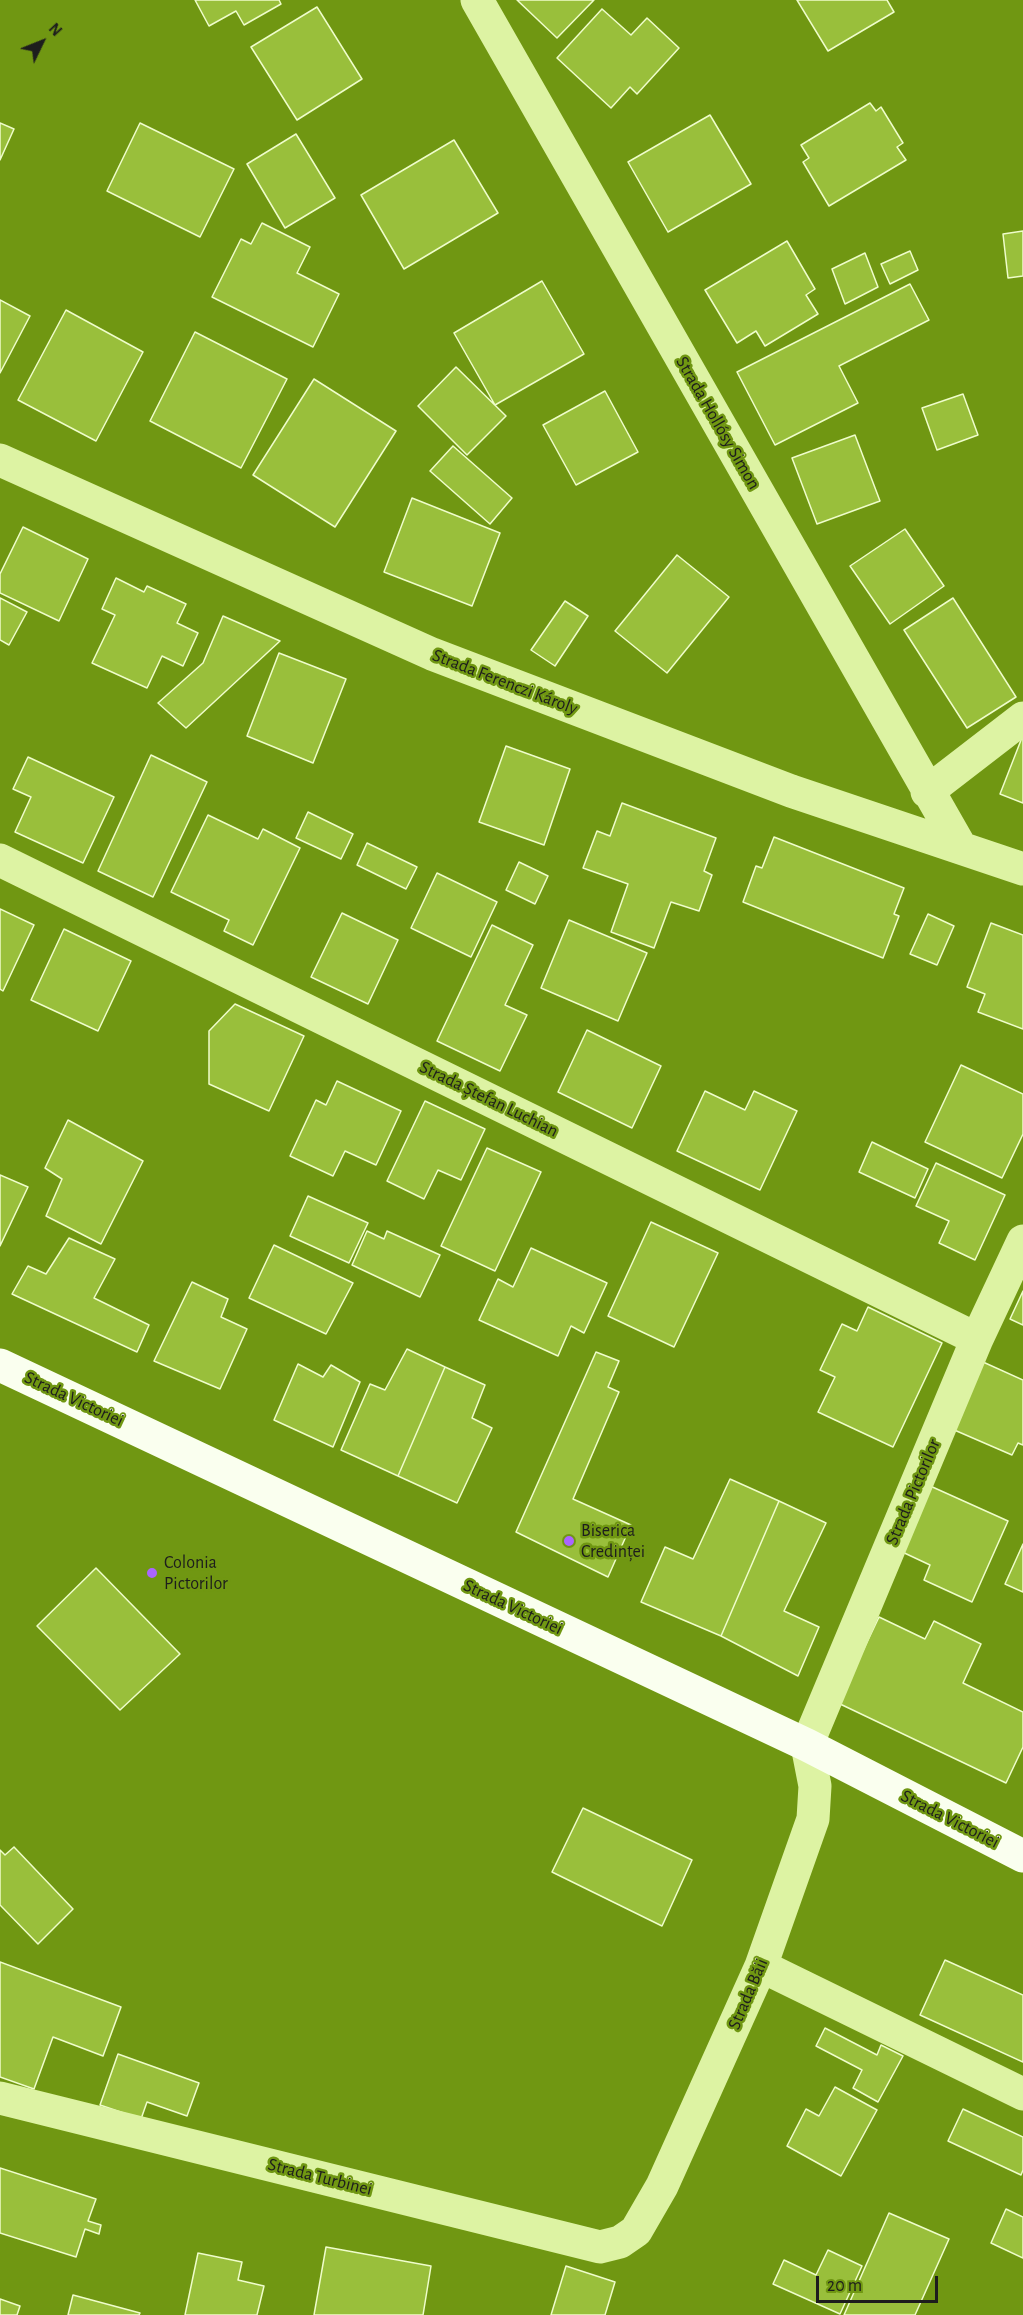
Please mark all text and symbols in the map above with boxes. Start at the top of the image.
north arrow [12,12,72,72]
text: N [46,20,65,39]
street label: Strada Hollósy Simon [671,353,765,493]
street label: Strada Ferenczi Károly [429,644,581,720]
street label: Strada Ștefan Luchian [416,1056,562,1142]
street label: Strada Victoriei [21,1367,127,1431]
street label: Strada Pictorilor [881,1436,945,1548]
place label: Biserica Credinței [581,1520,645,1562]
marker: Biserica Credinței [562,1534,576,1548]
place label: Colonia Pictorilor [164,1552,228,1594]
marker: Colonia Pictorilor [145,1566,159,1580]
street label: Strada Victoriei [460,1575,566,1639]
street label: Strada Victoriei [897,1785,1003,1853]
street label: Strada Băii [723,1955,773,2033]
street label: Strada Turbinei [266,2154,374,2200]
scale bar [819,2264,940,2302]
text: 20 m [827,2277,862,2295]

